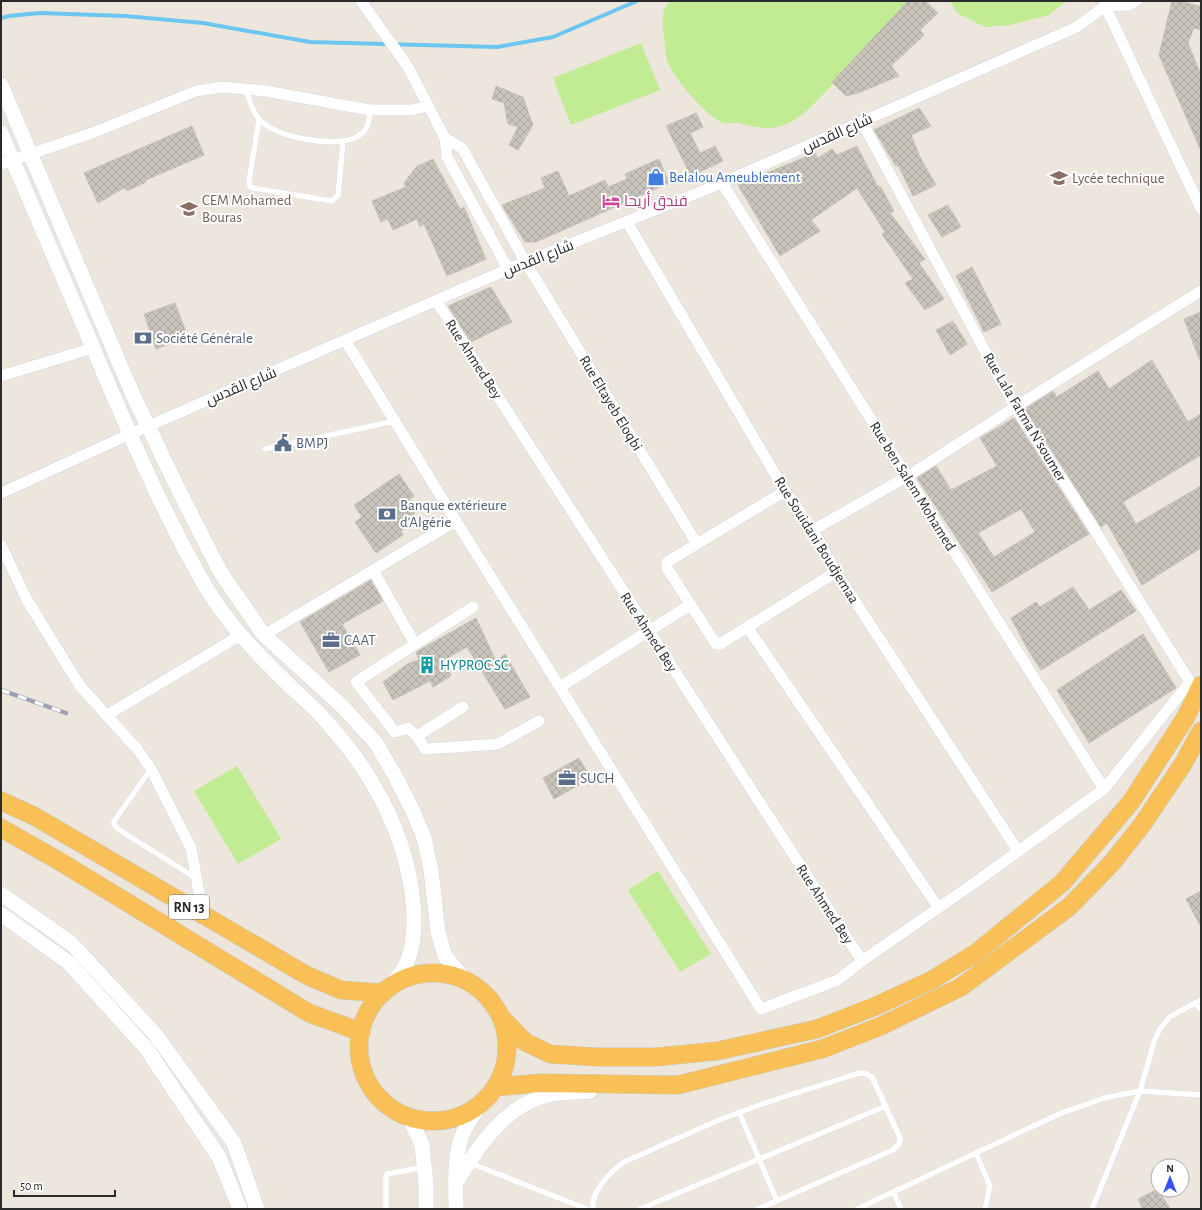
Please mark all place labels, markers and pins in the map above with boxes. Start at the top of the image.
shop icon: Belalou Ameublement [646,167,666,187]
school or university icon: Lycée technique [1049,168,1069,188]
place label: Belalou Ameublement [669,170,801,185]
place label: Lycée technique [1072,171,1165,186]
hotel icon: فندق أريحا [601,191,621,211]
place label: فندق أريحا [624,191,688,211]
place label: CEM Mohamed Bouras [202,193,292,225]
school or university icon: CEM Mohamed Bouras [179,199,199,219]
bank icon: Société Générale [133,328,153,348]
place label: Société Générale [156,331,253,346]
public building icon: BMPJ [273,433,293,453]
place label: BMPJ [296,436,328,451]
place label: Banque extérieure d'Algérie [400,498,507,530]
bank icon: Banque extérieure d'Algérie [377,504,397,524]
office icon: CAAT [321,630,341,650]
place label: CAAT [344,633,376,648]
building icon: HYPROC SC [417,655,437,675]
place label: HYPROC SC [440,658,509,673]
office icon: SUCH [557,768,577,788]
place label: SUCH [580,771,615,786]

